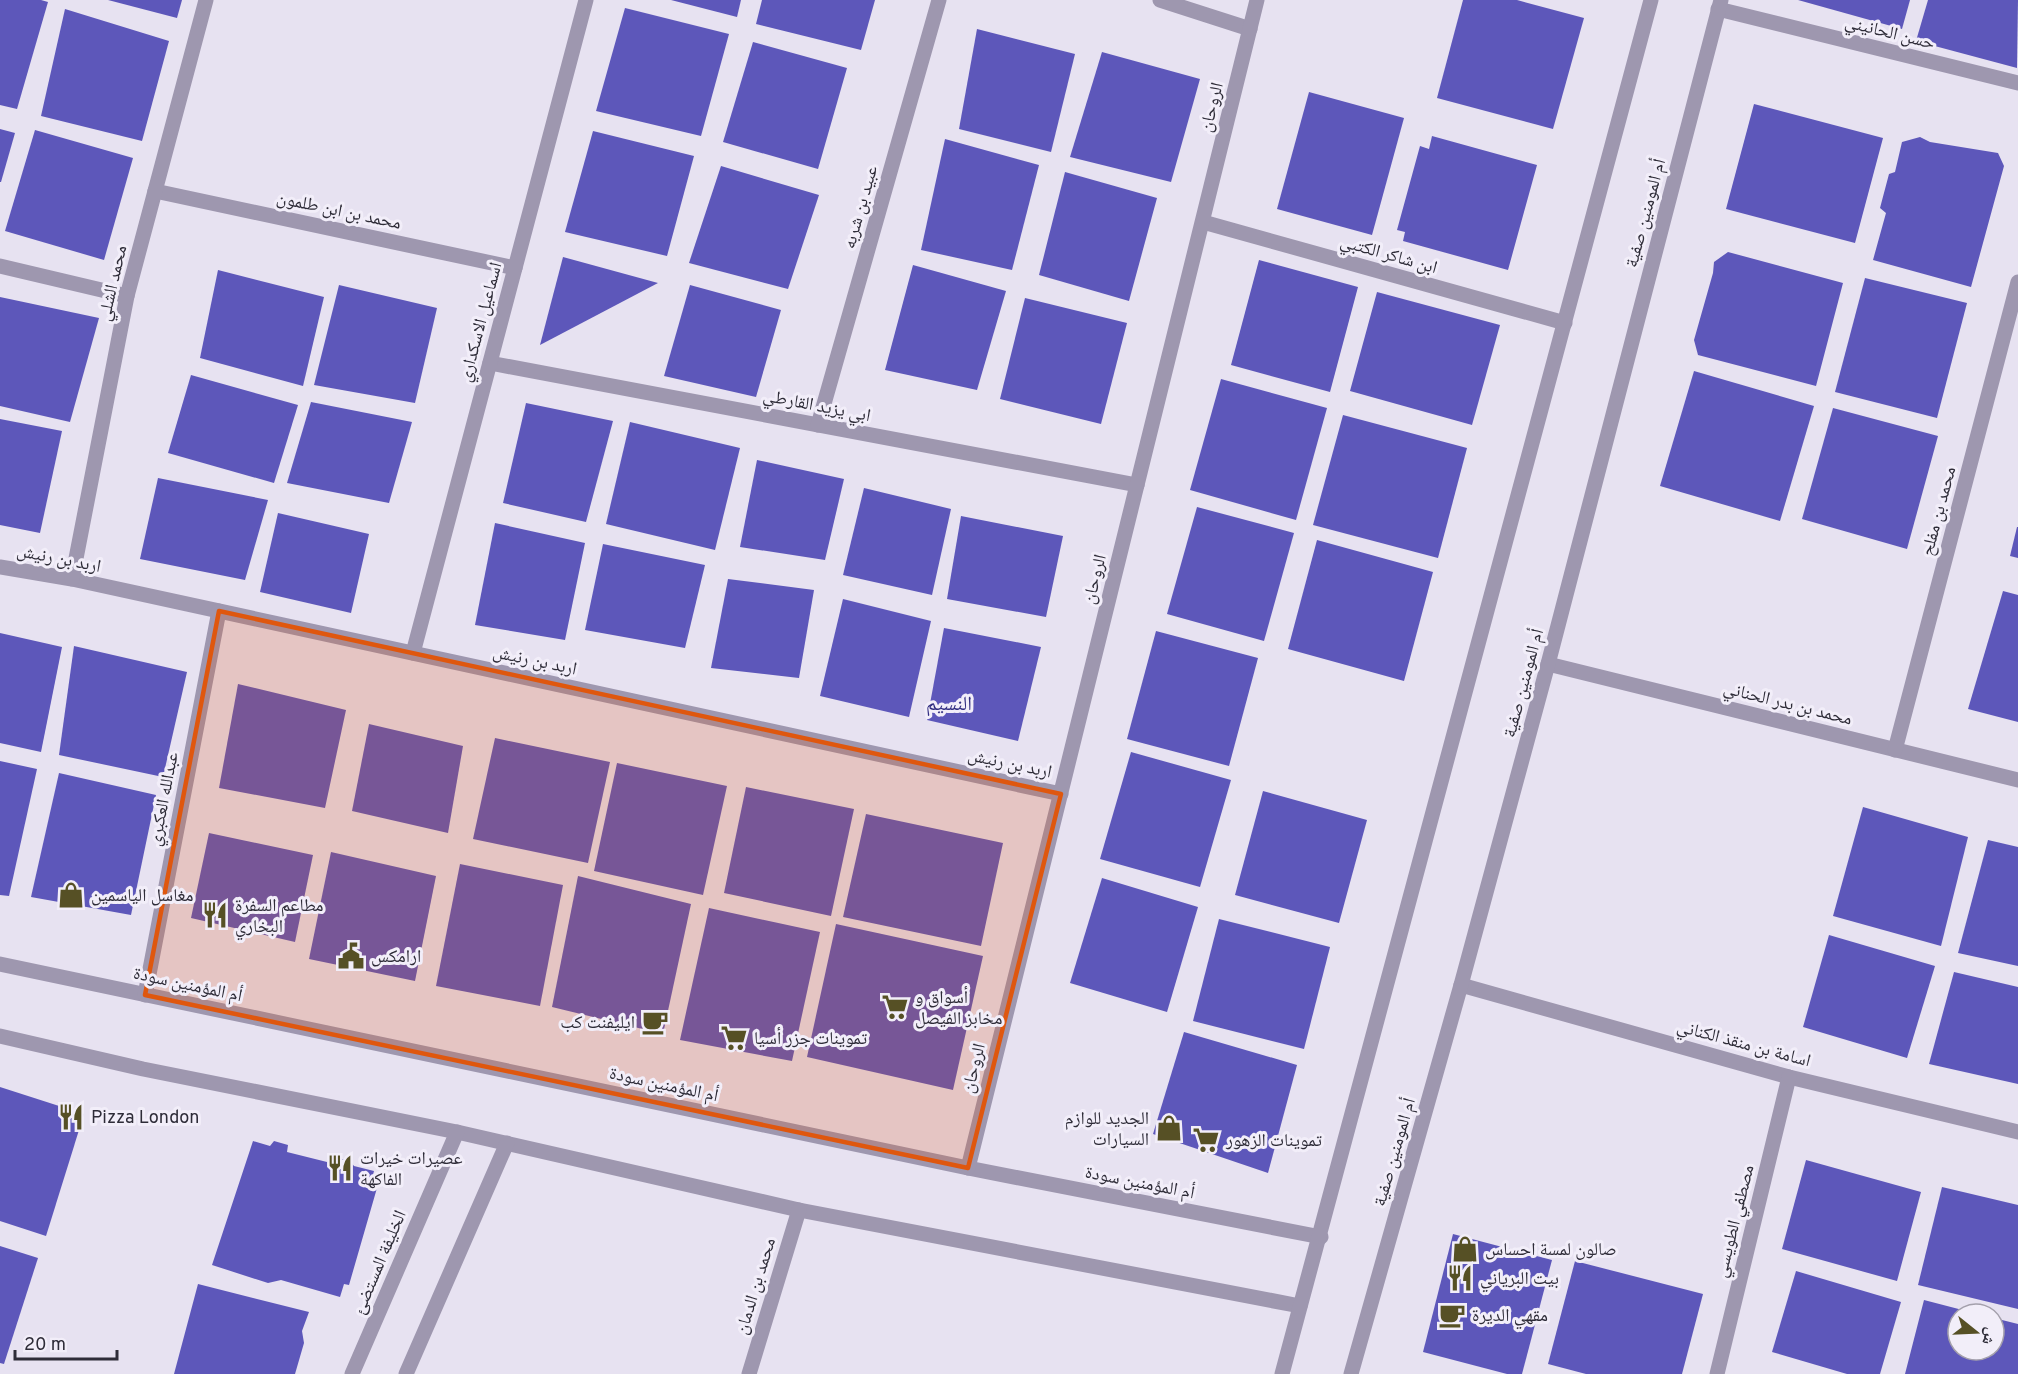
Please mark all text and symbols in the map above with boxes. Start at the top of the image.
street label: حسن الحانيني [1842,11,1937,57]
street label: الروحان [1195,80,1230,135]
street label: أم المومنين صفية [1620,156,1672,270]
street label: عبيد بن شربه [839,163,884,252]
street label: محمد بن ابن طلمون [274,187,403,236]
street label: ابن شاكر الكتبي [1337,231,1440,282]
street label: محمد الشلي [94,243,135,324]
street label: اسماعيل الاسكداري [454,260,510,385]
street label: ابي يزيد القارطي [761,385,872,430]
street label: محمد بن مفلح [1916,464,1962,559]
street label: اربد بن رنيش [15,540,103,579]
street label: الروحان [1078,552,1113,607]
street label: أم المومنين صفية [1498,626,1550,740]
street label: اربد بن رنيش [491,641,579,682]
street label: محمد بن بدر الحناني [1720,677,1854,733]
district label: النسيم [926,692,972,718]
street label: اربد بن رنيش [966,744,1054,785]
street label: عبدالله العكبري [144,750,186,849]
shop icon: مغاسل الياسمين [56,880,86,910]
place label: مغاسل الياسمين [91,885,193,908]
place label: مطاعم السفرة البخاري [235,895,324,941]
restaurant icon: مطاعم السفرة البخاري [200,900,230,930]
public building icon: ارامكس [336,941,366,971]
place label: ارامكس [371,946,421,969]
street label: أم المؤمنين سودة [131,962,245,1008]
place label: أسواق و مخابز الفيصل [915,986,1002,1031]
supermarket icon: أسواق و مخابز الفيصل [880,992,910,1022]
cafe icon: ايليفنت كب [640,1007,670,1037]
place label: ايليفنت كب [560,1012,635,1035]
street label: اسامة بن منقذ الكناني [1674,1016,1813,1075]
supermarket icon: تموينات جزر أسيا [719,1023,749,1053]
place label: تموينات جزر أسيا [754,1027,867,1051]
street label: الروحان [957,1041,992,1096]
street label: أم المؤمنين سودة [607,1062,721,1108]
street label: أم المومنين صفية [1368,1095,1422,1209]
restaurant icon: Pizza London [56,1102,86,1132]
place label: Pizza London [91,1107,199,1130]
place label: الجديد للوازم السيارات [1065,1108,1149,1152]
shop icon: الجديد للوازم السيارات [1154,1113,1184,1143]
supermarket icon: تموينات الزهور [1191,1125,1221,1155]
place label: تموينات الزهور [1225,1130,1322,1153]
place label: عصيرات خيرات الفاكهة [360,1148,463,1192]
restaurant icon: عصيرات خيرات الفاكهة [325,1153,355,1183]
street label: أم المؤمنين سودة [1083,1161,1197,1205]
street label: مصطفي الطويسي [1710,1163,1762,1281]
street label: الخليفة المستضئ [348,1207,413,1318]
shop icon: صالون لمسة احساس [1450,1234,1480,1264]
street label: محمد بن الدمان [731,1235,782,1338]
place label: صالون لمسة احساس [1485,1239,1617,1262]
restaurant icon: بيت البرياني [1445,1263,1475,1293]
place label: بيت البرياني [1480,1268,1559,1293]
cafe icon: مقهي الديرة [1437,1300,1467,1330]
north arrow [1946,1302,2006,1362]
place label: مقهي الديرة [1472,1305,1548,1330]
scale bar [15,1323,117,1361]
text: ش [1976,1325,2000,1347]
text: 20 m [24,1334,66,1357]

